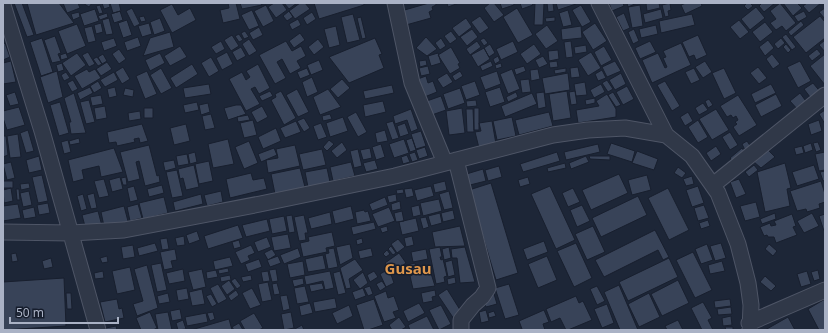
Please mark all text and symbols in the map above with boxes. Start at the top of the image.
district label: Gusau [385,258,431,278]
scale bar [10,299,118,325]
text: 50 m [16,304,44,321]

